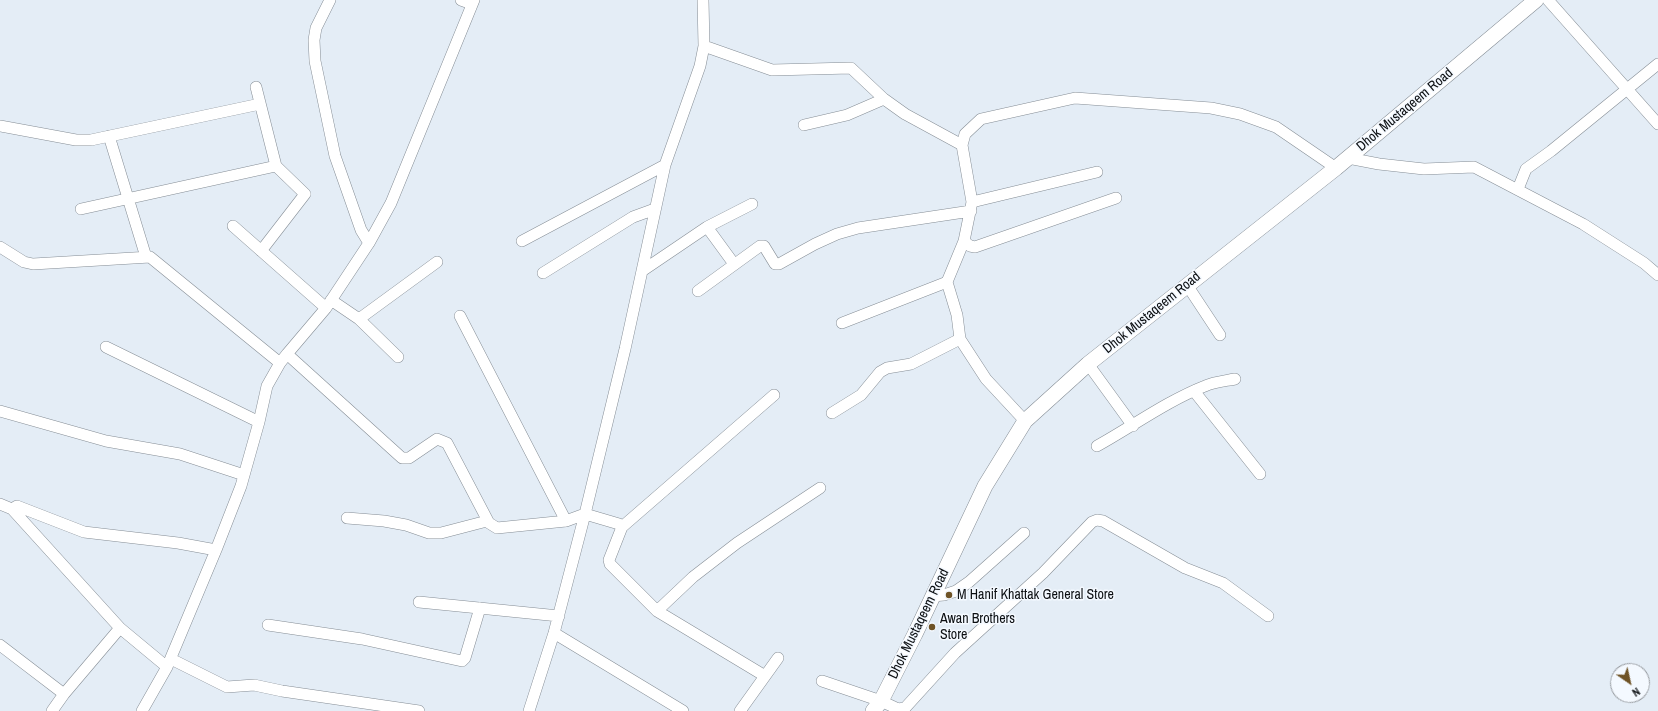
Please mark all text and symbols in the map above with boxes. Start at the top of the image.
street label: Dhok Mustaqeem Road [1353,65,1457,155]
street label: Dhok Mustaqeem Road [1100,269,1204,357]
street label: Dhok Mustaqeem Road [885,566,953,682]
place label: M Hanif Khattak General Store [957,587,1114,603]
marker: M Hanif Khattak General Store [944,590,954,600]
place label: Awan Brothers Store [940,611,1015,644]
marker: Awan Brothers Store [927,622,937,632]
north arrow [1610,663,1650,703]
text: N [1630,684,1643,700]

